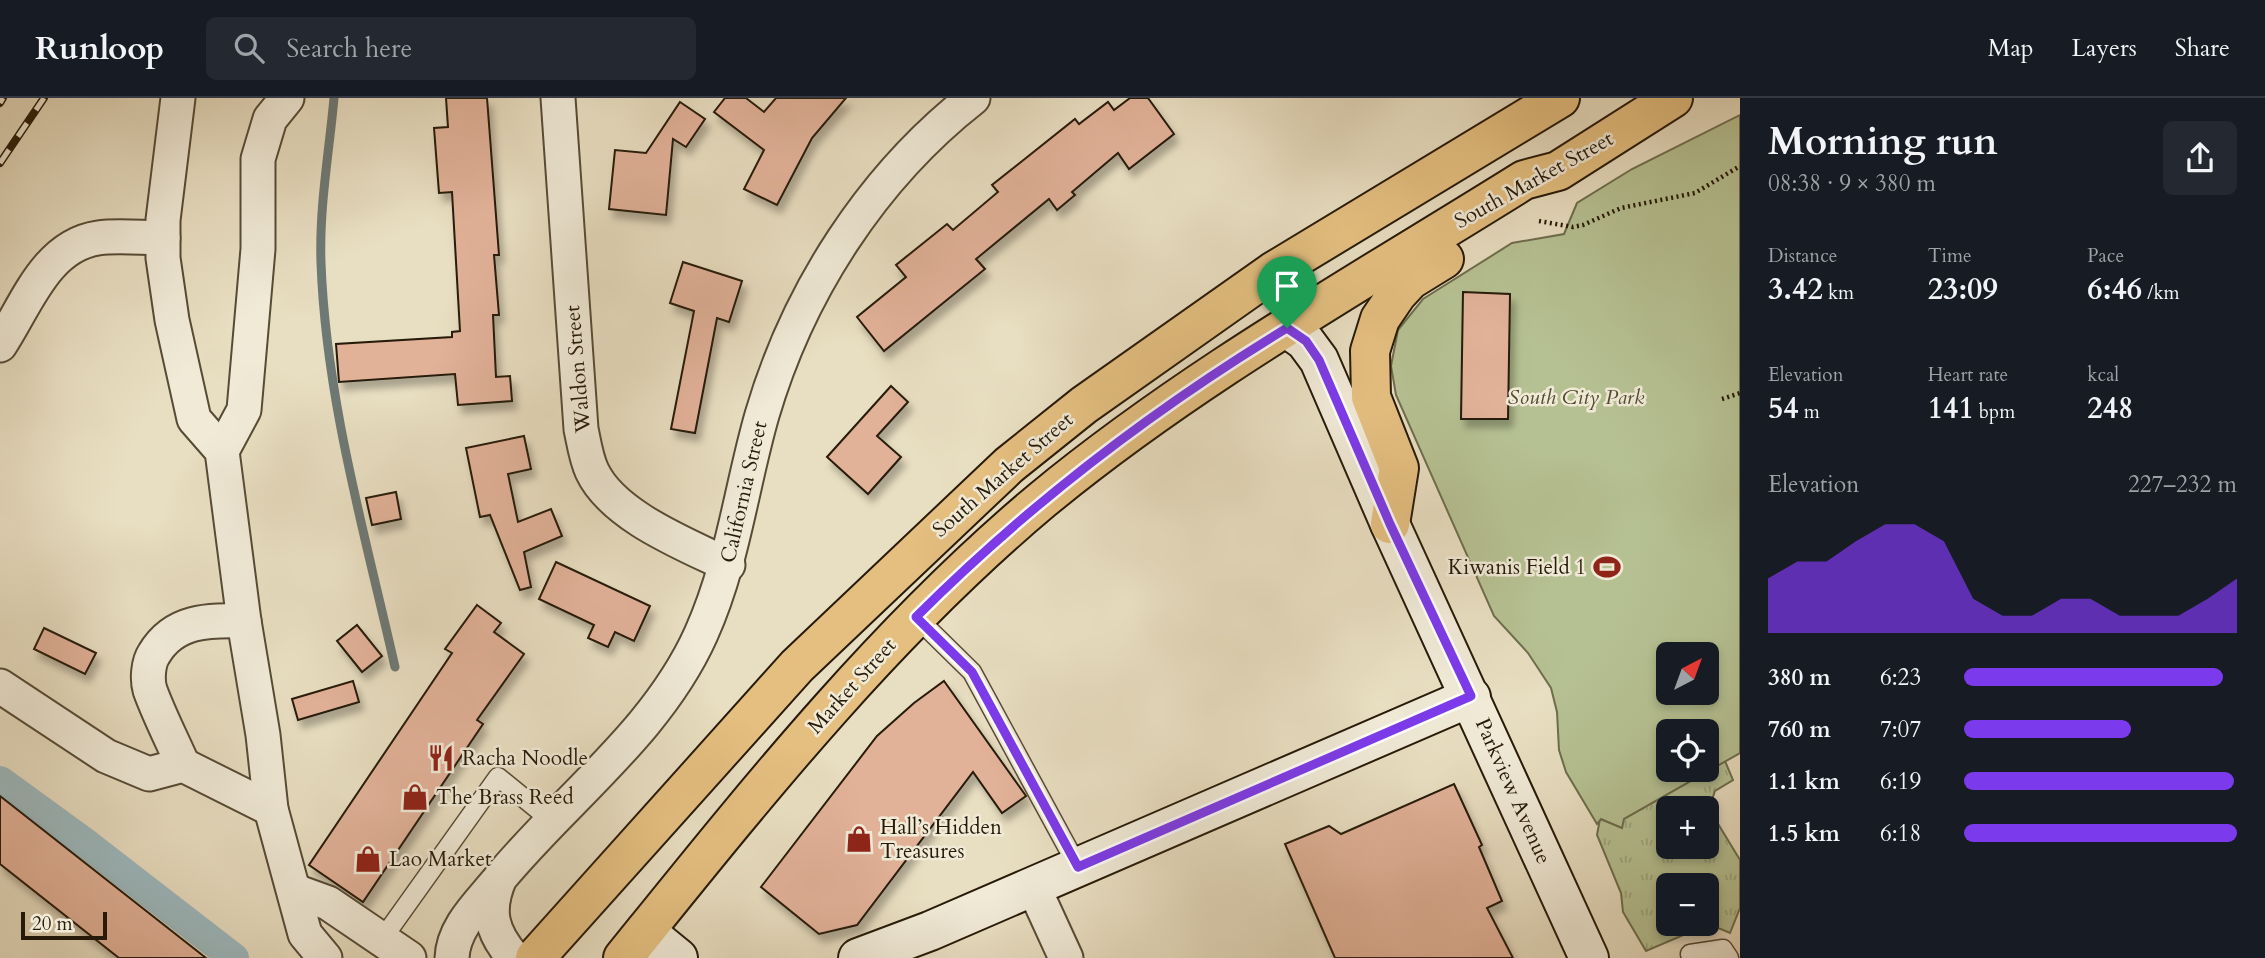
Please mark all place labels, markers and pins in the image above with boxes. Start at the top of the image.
pin [1257,256,1317,328]
sports icon: Kiwanis Field 1 [1592,552,1622,582]
place label: Kiwanis Field 1 [1448,553,1586,582]
restaurant icon: Racha Noodle [426,743,456,773]
place label: Racha Noodle [462,744,588,773]
shop icon: The Brass Reed [400,782,430,812]
place label: The Brass Reed [436,783,574,812]
place label: Hall’s Hidden Treasures [880,813,1002,866]
shop icon: Hall’s Hidden Treasures [844,824,874,854]
shop icon: Lao Market [353,844,383,874]
place label: Lao Market [389,845,492,874]

